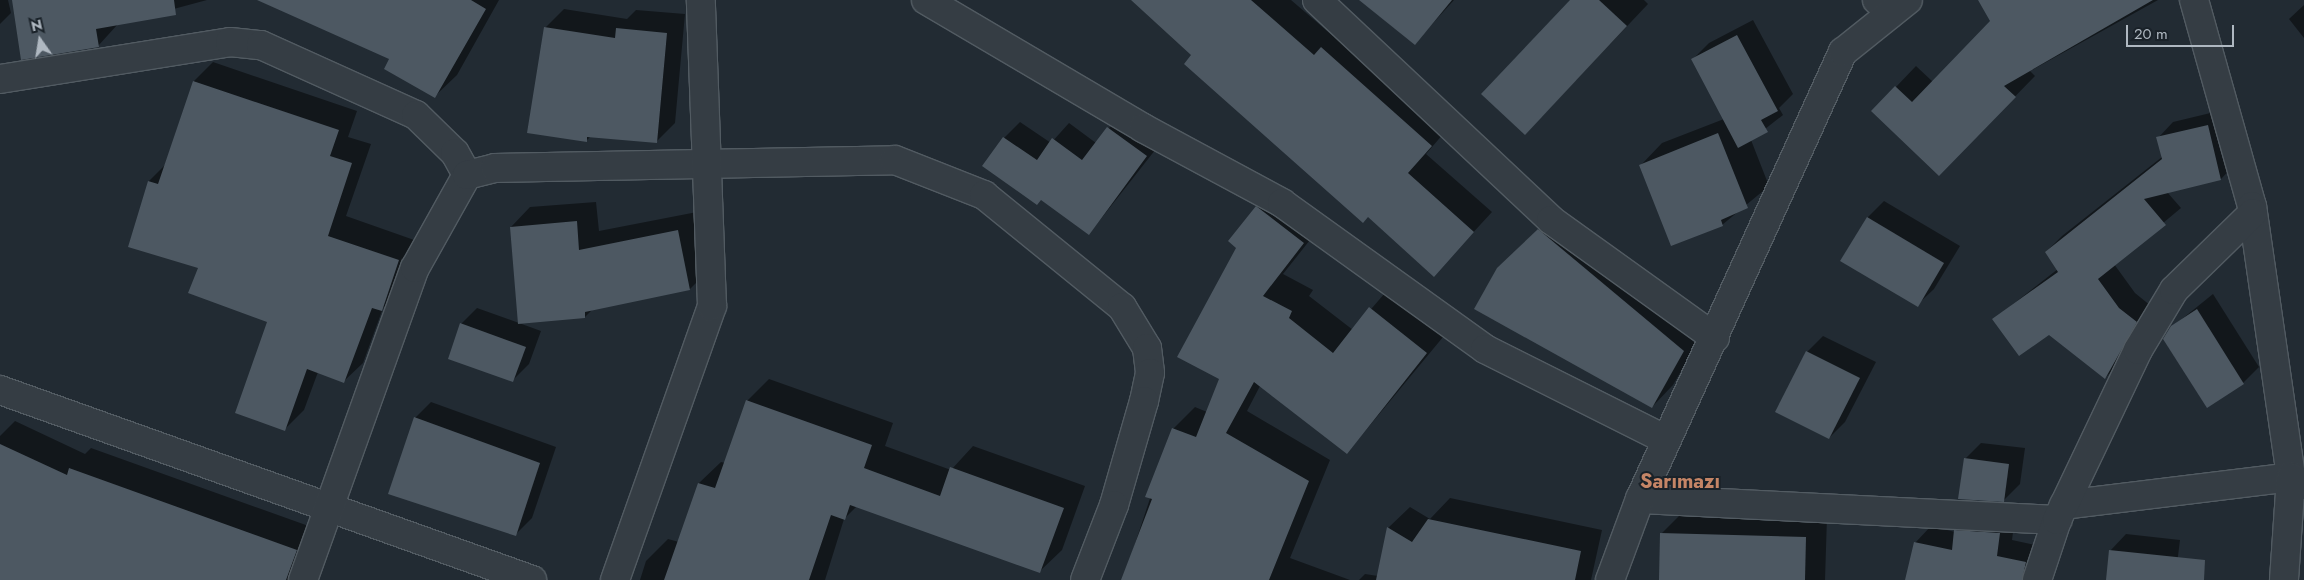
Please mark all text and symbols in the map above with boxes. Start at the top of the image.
text: N [29,14,44,36]
north arrow [15,15,65,65]
scale bar [2129,15,2236,47]
text: 20 m [2134,23,2168,45]
district label: Sarımazı [1640,469,1720,493]

